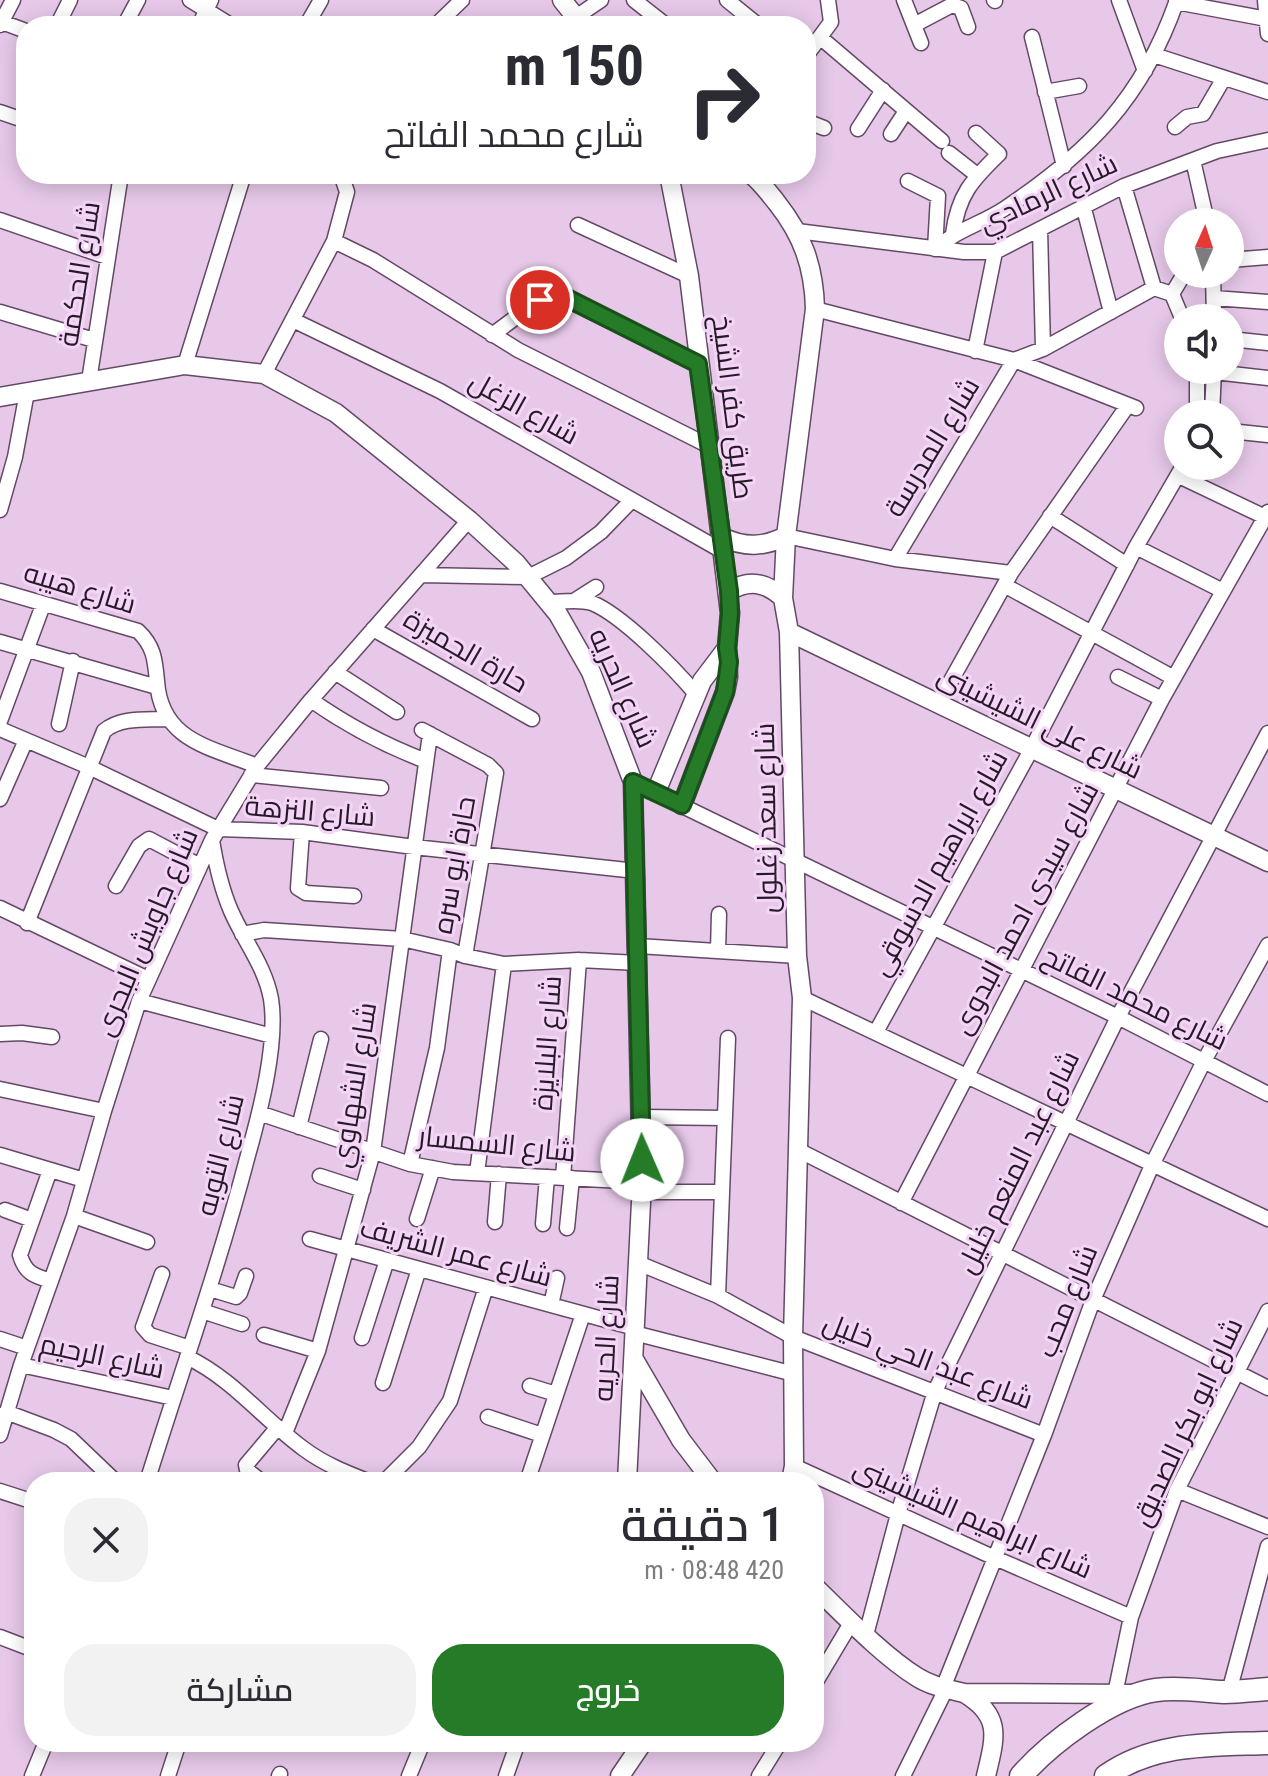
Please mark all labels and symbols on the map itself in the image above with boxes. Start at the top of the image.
street label: شارع الرمادي [973,147,1125,244]
street label: شارع الحكمة [51,199,109,349]
north arrow [1164,208,1244,288]
pin [506,266,574,334]
street label: طريق كفر الشيخ [703,313,761,501]
street label: شارع الزغل [462,364,585,453]
street label: شارع المدرسة [878,371,988,524]
street label: شارع هيبه [19,555,140,623]
street label: حارة الجميزة [398,602,534,700]
street label: شارع الحريه [580,623,664,754]
street label: شارع على الشيشينى [931,658,1148,788]
street label: شارع سعد زغلول [748,722,786,913]
street label: شارع ابراهيم الدسوقي [863,744,1019,984]
street label: شارع سيدى احمد البدوى [945,776,1107,1041]
street label: شارع النزهة [243,789,377,835]
street label: حارة ابو سره [426,794,482,936]
street label: شارع جاويش البحرى [87,823,206,1042]
street label: شارع محمد الفاتح [1036,939,1233,1059]
street label: شارع البلايزة [526,974,570,1112]
street label: شارع الشهاوي [325,1000,388,1171]
street label: شارع عبد المنعم خليل [950,1045,1089,1280]
street label: شارع التوبه [189,1091,253,1220]
position arrow [600,1118,684,1202]
street label: شارع السمسار [414,1119,578,1171]
street label: شارع عمر الشريف [356,1211,556,1295]
street label: شارع محب [1030,1240,1106,1363]
street label: شارع الحريه [586,1274,628,1402]
street label: شارع عبد الحي خليل [817,1306,1038,1421]
street label: شارع ابو بكر الصديق [1124,1313,1251,1532]
street label: شارع الرحيم [36,1327,167,1388]
street label: شارع ابراهيم الشيشينى [847,1450,1098,1588]

